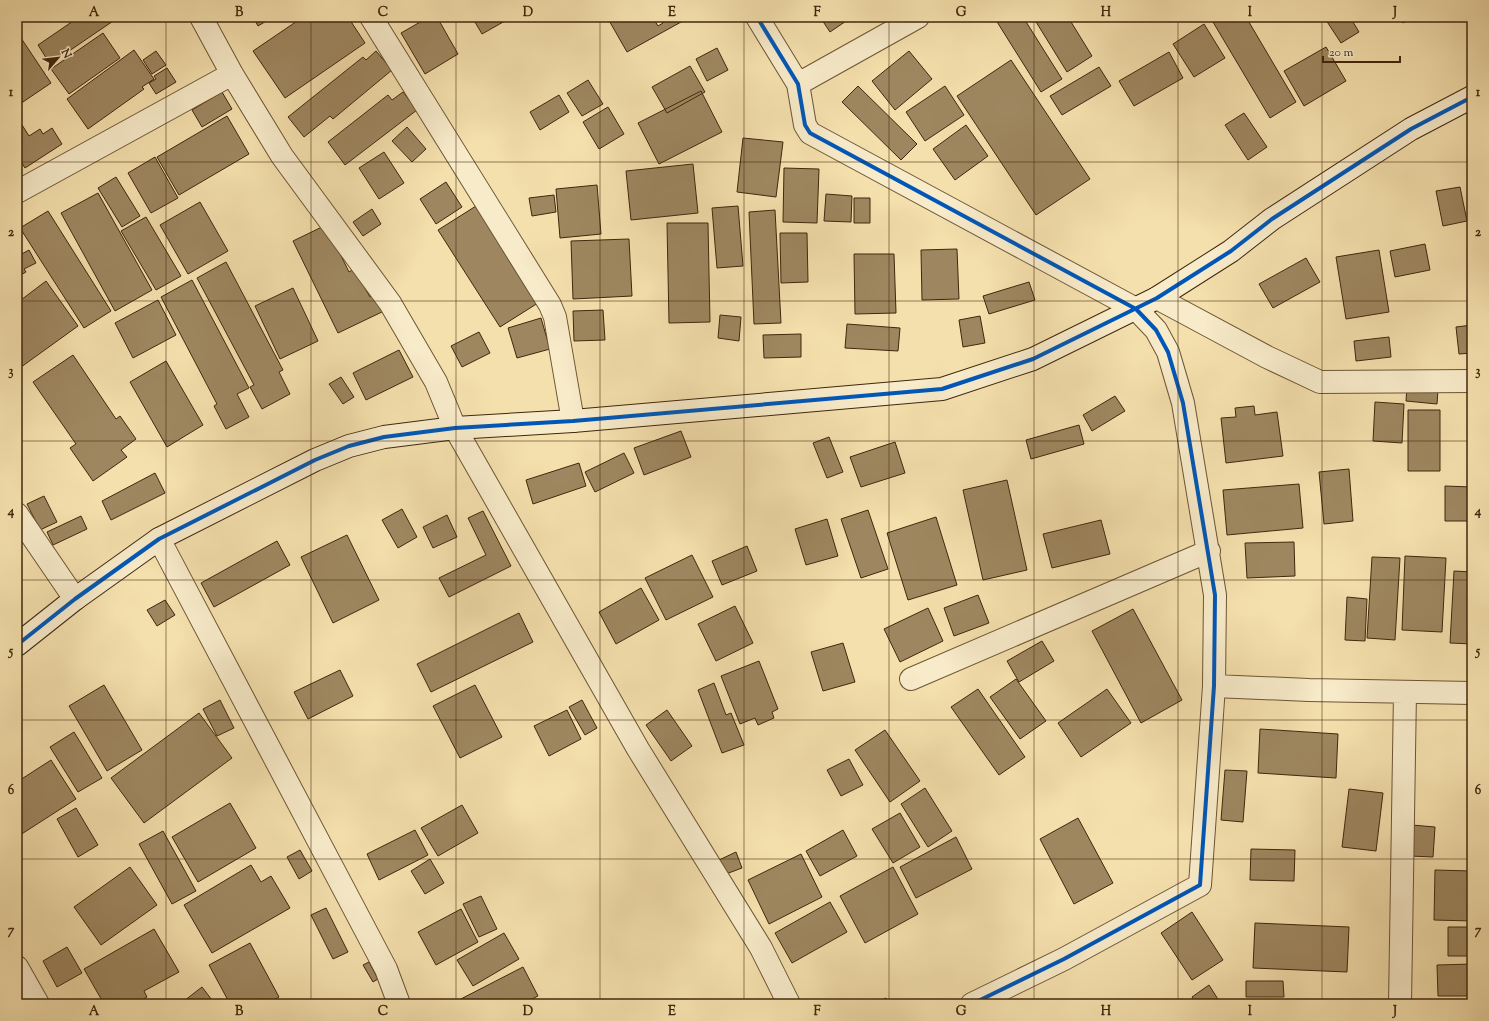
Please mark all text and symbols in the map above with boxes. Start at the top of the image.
text: A [89,4,100,22]
text: B [235,4,244,22]
text: C [378,4,388,22]
text: D [523,4,533,22]
text: E [668,4,676,22]
text: F [813,4,821,22]
text: G [956,4,967,22]
text: H [1101,4,1112,22]
text: I [1248,4,1253,22]
text: J [1392,4,1397,22]
north arrow [38,38,78,78]
scale bar [1323,38,1400,64]
text: 20 m [1329,44,1354,62]
text: N [56,45,75,62]
text: 1 [9,84,14,102]
text: 1 [1476,84,1481,102]
text: 2 [8,224,15,242]
text: 2 [1475,224,1482,242]
text: 3 [8,363,14,381]
text: 3 [1475,363,1481,381]
text: 4 [7,503,15,521]
text: 4 [1474,503,1482,521]
text: 5 [8,643,14,661]
text: 5 [1475,643,1481,661]
text: 6 [8,782,15,800]
text: 6 [1475,782,1482,800]
text: 7 [8,922,15,940]
text: 7 [1475,922,1482,940]
text: A [89,1003,100,1021]
text: B [235,1003,244,1021]
text: C [378,1003,388,1021]
text: D [523,1003,533,1021]
text: E [668,1003,676,1021]
text: F [813,1003,821,1021]
text: G [956,1003,967,1021]
text: H [1101,1003,1112,1021]
text: I [1248,1003,1253,1021]
text: J [1392,1003,1397,1021]

